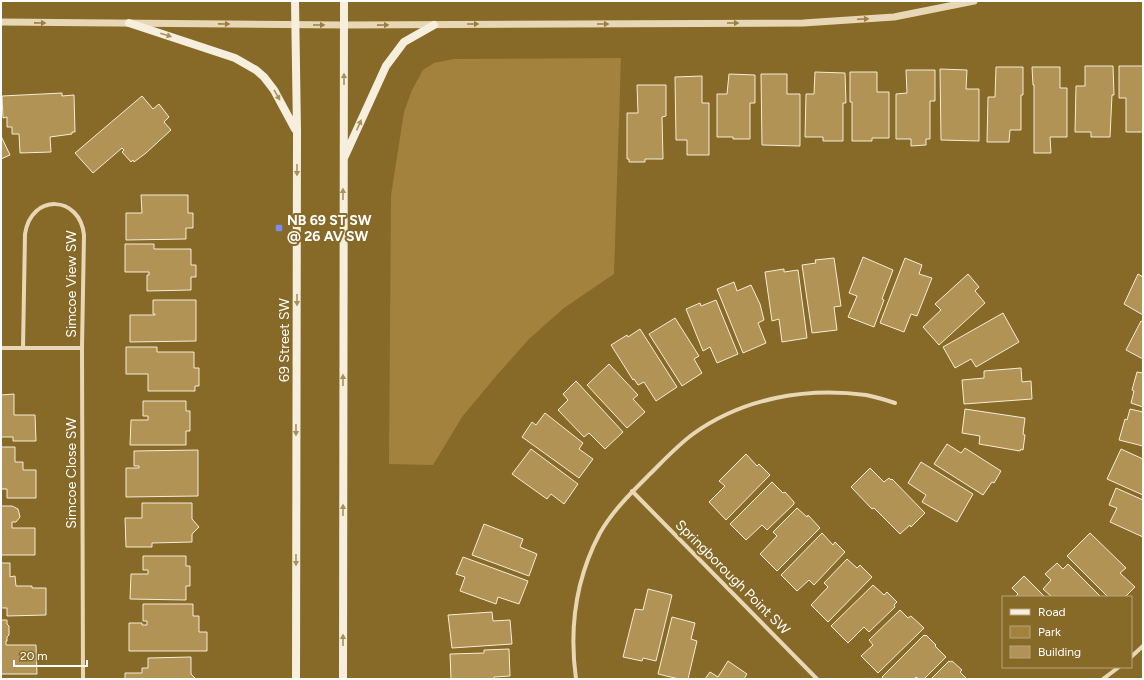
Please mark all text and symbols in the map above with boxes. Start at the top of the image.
one-way arrow [857,16,870,22]
one-way arrow [34,20,47,26]
one-way arrow [727,20,740,26]
one-way arrow [218,21,231,27]
one-way arrow [467,21,480,27]
one-way arrow [597,21,610,27]
one-way arrow [313,22,326,28]
one-way arrow [377,22,390,28]
one-way arrow [160,33,172,39]
one-way arrow [341,72,347,85]
one-way arrow [274,89,280,101]
one-way arrow [356,119,362,130]
one-way arrow [294,164,300,177]
one-way arrow [340,187,346,200]
place label: NB 69 ST SW @ 26 AV SW [287,212,372,245]
marker: NB 69 ST SW @ 26 AV SW [274,223,284,233]
street label: Simcoe View SW [63,230,80,338]
one-way arrow [294,294,300,307]
street label: 69 Street SW [276,297,293,382]
one-way arrow [340,373,346,386]
street label: Simcoe Close SW [63,417,80,529]
one-way arrow [293,424,299,437]
one-way arrow [340,503,346,516]
street label: Springborough Point SW [672,516,794,639]
one-way arrow [293,554,299,567]
legend [1002,596,1132,668]
text: Road [1038,605,1066,619]
text: Park [1038,625,1061,639]
one-way arrow [340,633,346,646]
scale bar [14,642,87,668]
text: Building [1038,645,1081,659]
text: 20 m [20,649,48,663]

